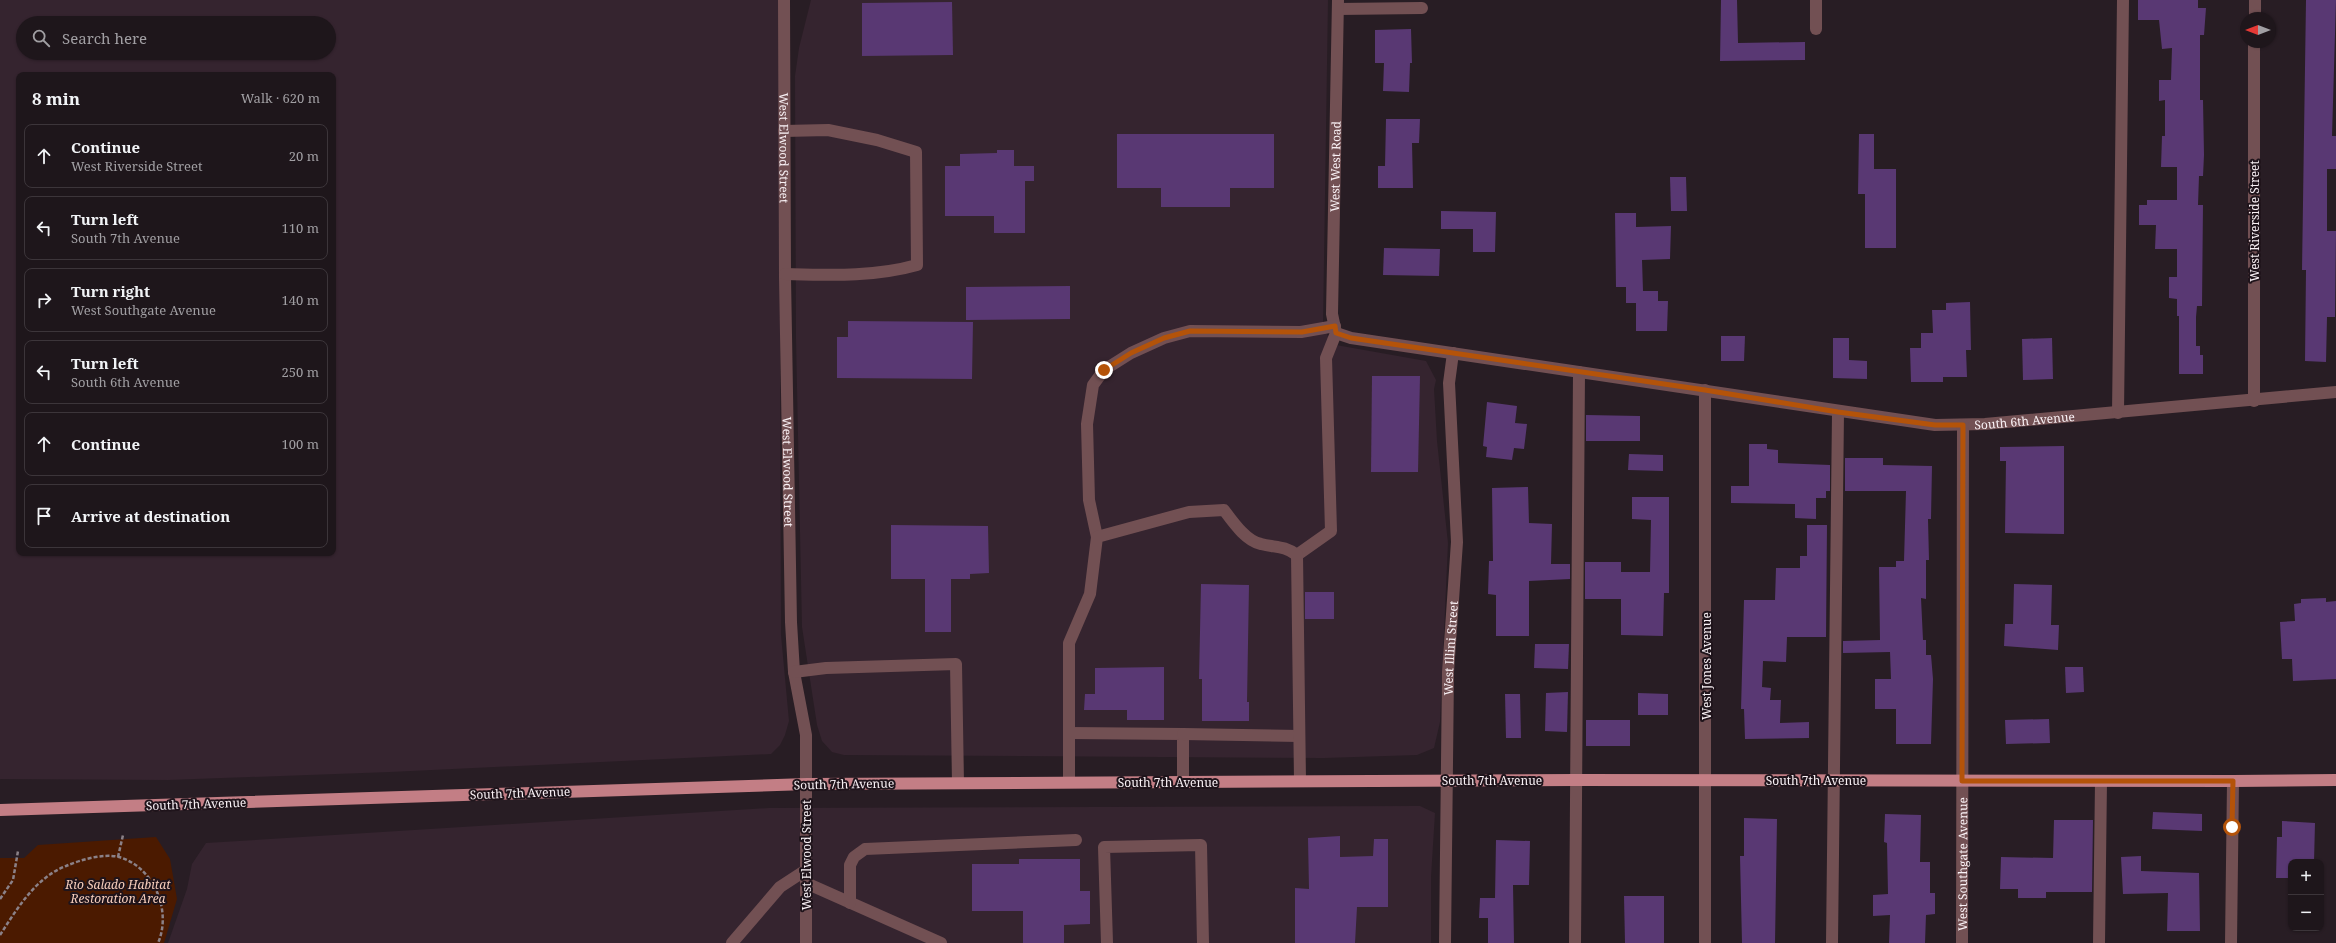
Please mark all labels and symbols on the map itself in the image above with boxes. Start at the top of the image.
north arrow [2240,12,2276,48]
street label: West Elwood Street [776,93,793,203]
street label: West West Road [1325,120,1344,212]
street label: West Riverside Street [2246,160,2263,282]
route end [1095,361,1113,379]
street label: South 6th Avenue [1974,407,2075,433]
street label: West Elwood Street [779,417,798,527]
street label: West Illini Street [1439,600,1461,696]
street label: West Jones Avenue [1698,612,1715,720]
street label: South 7th Avenue [1442,772,1542,789]
street label: South 7th Avenue [1766,772,1866,789]
street label: South 7th Avenue [1118,774,1218,791]
street label: South 7th Avenue [794,775,894,793]
street label: South 7th Avenue [469,783,571,803]
street label: South 7th Avenue [145,794,247,814]
street label: West Southgate Avenue [1954,797,1971,931]
street label: West Elwood Street [798,800,815,910]
route start [2223,818,2241,836]
park label: Rio Salado Habitat Restoration Area [64,876,171,907]

